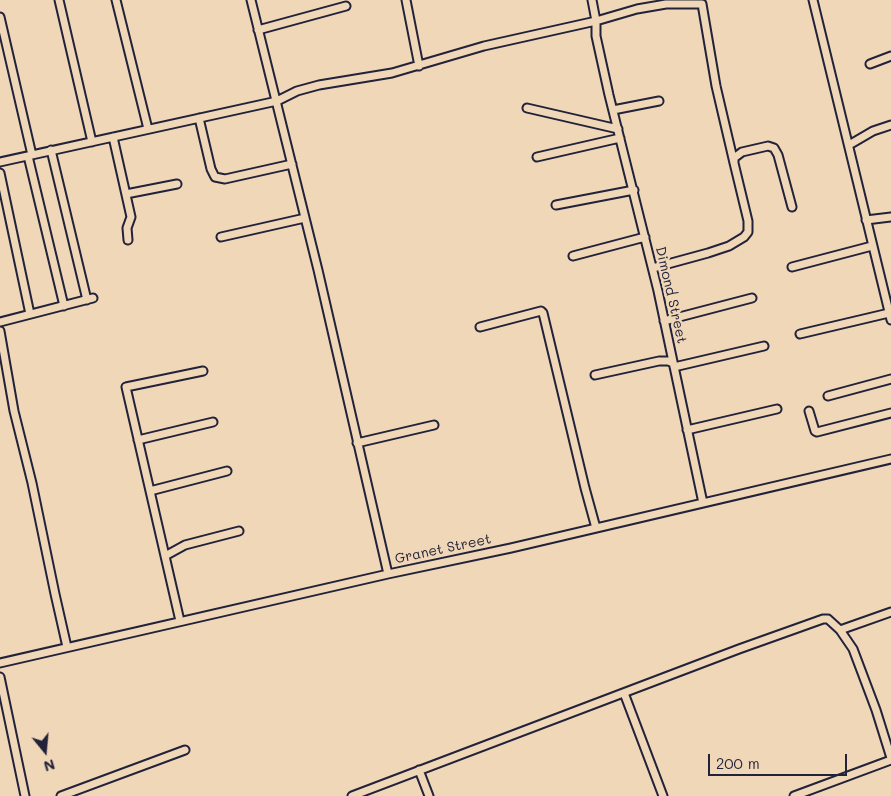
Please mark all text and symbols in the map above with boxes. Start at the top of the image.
street label: Dimond Street [652,245,690,345]
street label: Granet Street [393,531,493,567]
north arrow [20,726,70,776]
scale bar [711,744,850,776]
text: 200 m [716,753,760,773]
text: N [42,755,57,776]

